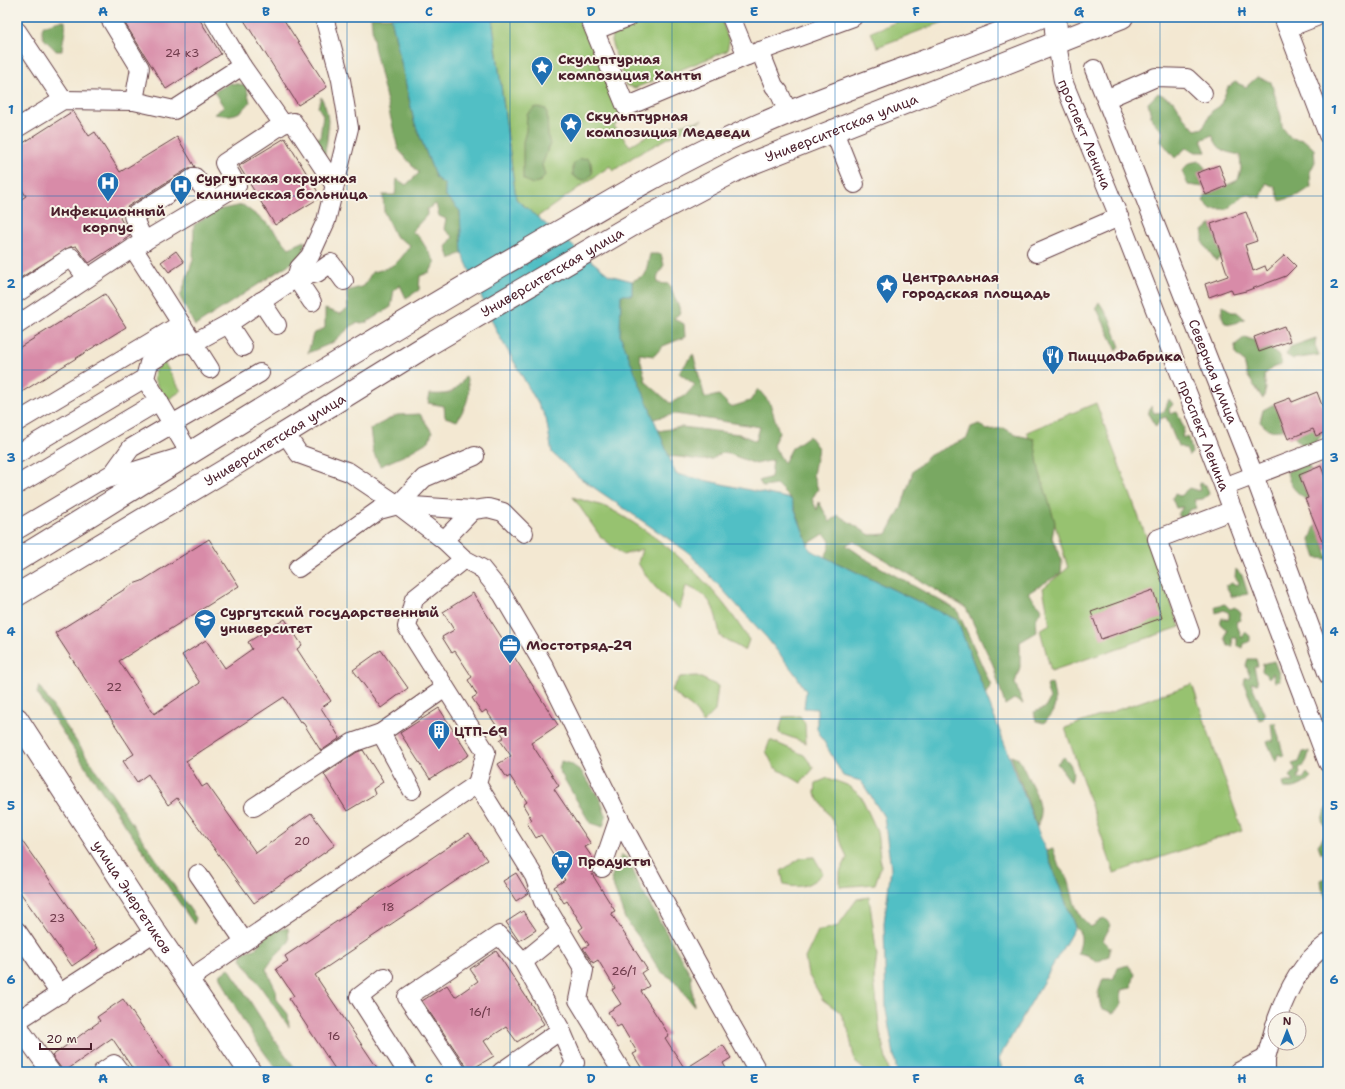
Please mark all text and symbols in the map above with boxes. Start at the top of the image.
text: A [98,3,108,20]
text: B [262,3,270,20]
text: C [425,3,433,20]
text: D [586,3,596,20]
text: E [750,3,759,20]
text: F [912,3,920,20]
text: G [1074,3,1085,20]
text: H [1237,3,1247,20]
house number: 24 к3 [165,45,199,61]
place label: Скульптурная композиция Ханты [558,50,702,84]
place icon: Скульптурная композиция Ханты [529,54,555,87]
street label: проспект Ленина [1054,76,1116,192]
street label: Университетская улица [762,89,921,166]
text: 1 [8,101,14,118]
text: 1 [1331,101,1337,118]
place label: Скульптурная композиция Медведи [586,107,751,141]
place icon: Скульптурная композиция Медведи [558,111,584,144]
place label: Сургутская окружная клиническая больница [196,169,368,203]
hospital icon: Инфекционный корпус [95,170,121,203]
hospital icon: Сургутская окружная клиническая больница [168,173,194,206]
place label: Инфекционный корпус [51,202,166,236]
street label: Университетская улица [477,223,627,321]
place label: Центральная городская площадь [902,268,1051,302]
place icon: Центральная городская площадь [874,272,900,305]
text: 2 [6,275,16,292]
text: 2 [1329,275,1339,292]
street label: Северная улица [1184,316,1242,427]
restaurant icon: ПиццаФабрика [1040,343,1066,376]
place label: ПиццаФабрика [1068,347,1183,365]
street label: проспект Ленина [1174,377,1234,494]
street label: Университетская улица [201,389,349,490]
text: 3 [6,449,16,466]
text: 3 [1329,449,1339,466]
place label: Сургутский государственный университет [220,603,439,637]
school or university icon: Сургутский государственный университет [192,607,218,640]
text: 4 [6,623,16,640]
text: 4 [1329,623,1339,640]
office icon: Мостотряд-29 [497,632,523,665]
place label: Мостотряд-29 [526,636,632,654]
house number: 22 [106,679,122,695]
building icon: ЦТП-69 [426,718,452,751]
place label: ЦТП-69 [454,722,508,740]
text: 5 [7,797,15,814]
text: 5 [1330,797,1338,814]
house number: 20 [294,833,310,849]
street label: улица Энергетиков [89,837,176,957]
supermarket icon: Продукты [549,848,575,881]
place label: Продукты [578,852,651,870]
house number: 18 [381,899,395,915]
house number: 23 [49,910,65,926]
house number: 26/1 [611,963,637,979]
text: 6 [6,971,16,988]
text: 6 [1329,971,1339,988]
house number: 16/1 [469,1004,491,1020]
north arrow [1267,1011,1307,1051]
text: N [1283,1014,1292,1029]
scale bar [40,1025,91,1051]
house number: 16 [327,1028,341,1044]
text: 20 m [46,1031,77,1047]
text: A [98,1070,108,1087]
text: B [262,1070,270,1087]
text: C [425,1070,433,1087]
text: D [586,1070,596,1087]
text: E [750,1070,759,1087]
text: F [912,1070,920,1087]
text: G [1074,1070,1085,1087]
text: H [1237,1070,1247,1087]

